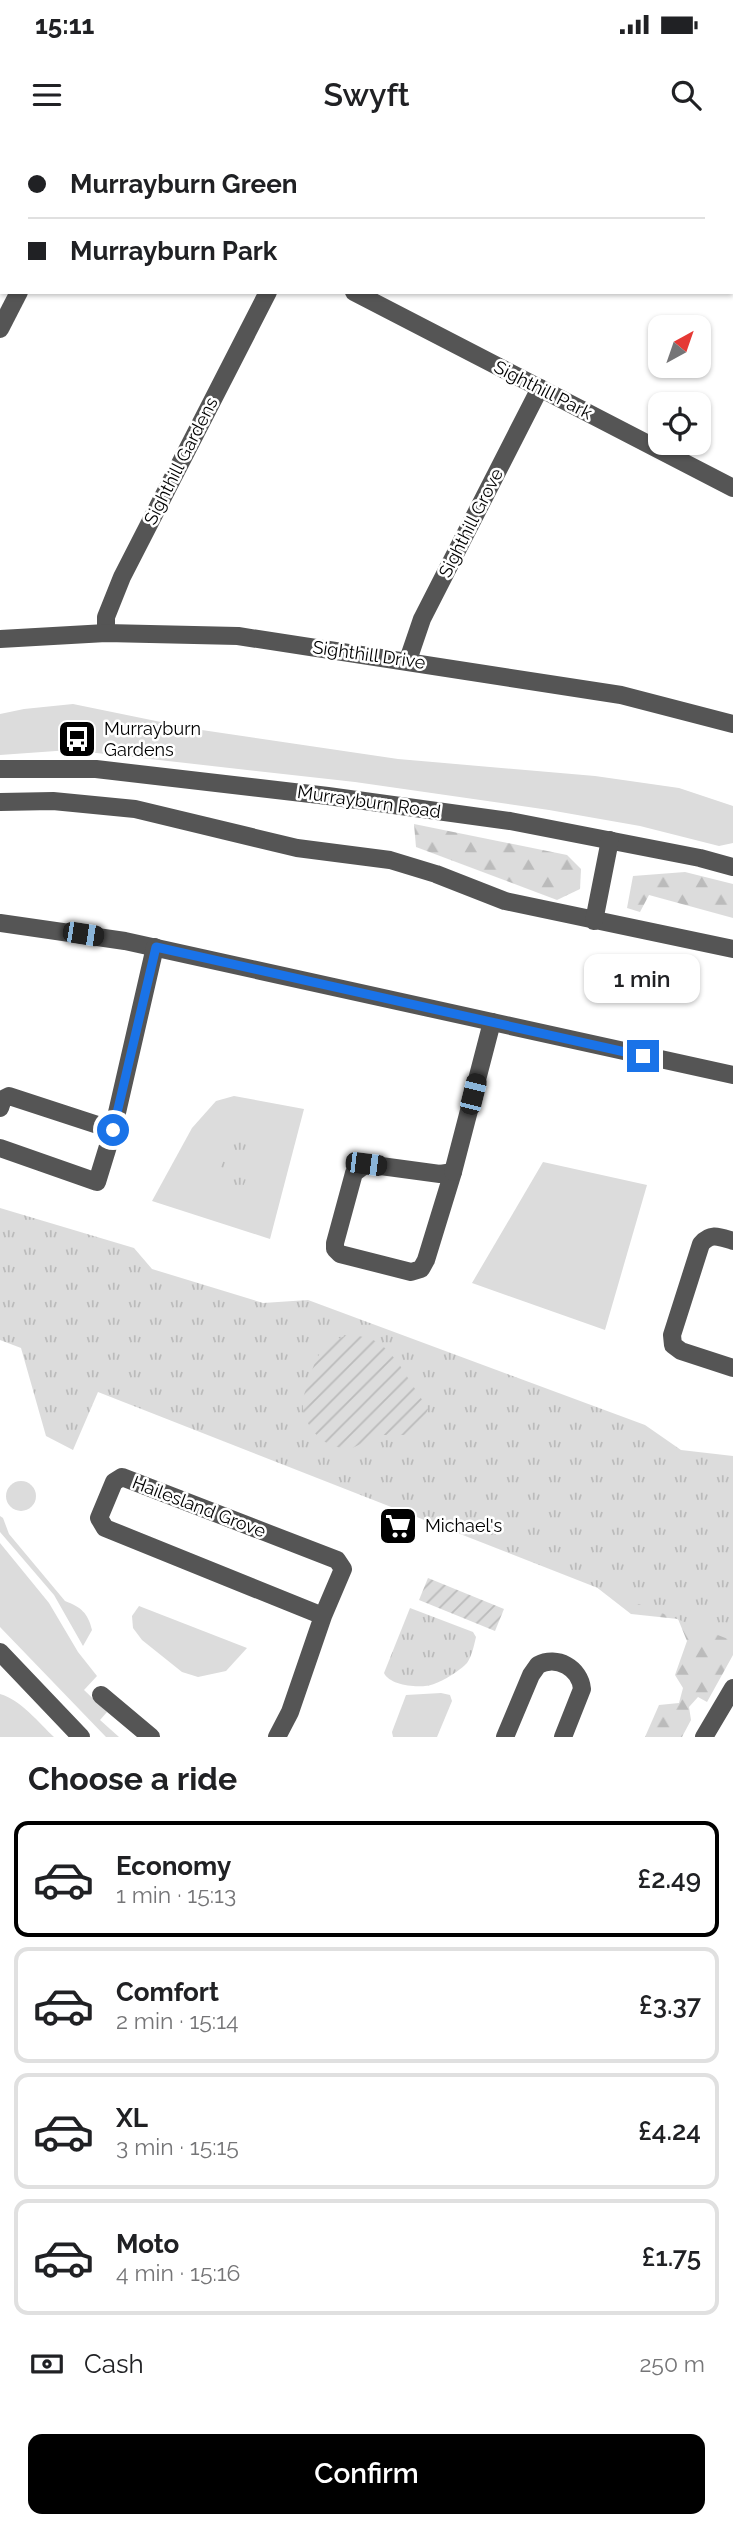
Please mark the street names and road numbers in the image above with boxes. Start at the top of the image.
street label: Sighthill Park [491,356,596,424]
street label: Sighthill Gardens [139,393,222,528]
street label: Sighthill Grove [434,464,507,581]
street label: Sighthill Drive [311,636,427,673]
street label: Murrayburn Road [296,781,442,822]
street label: Hailesland Grove [130,1471,269,1542]

